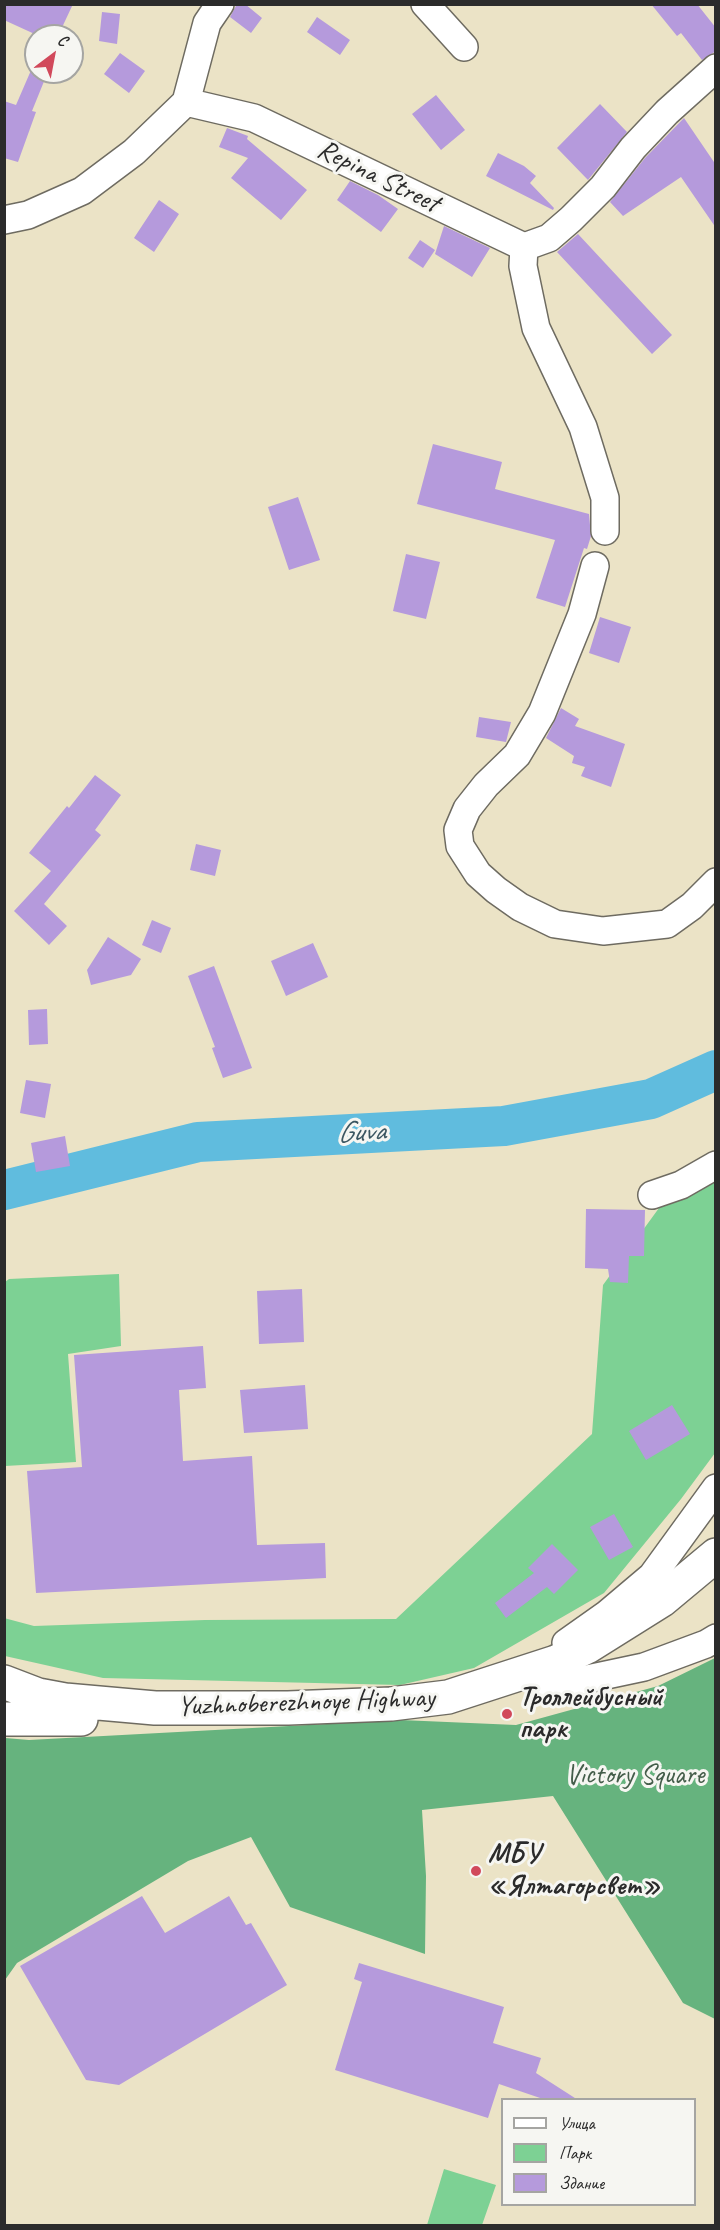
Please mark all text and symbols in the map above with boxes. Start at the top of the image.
north arrow [24,24,84,84]
text: С [54,30,71,51]
street label: Repina Street [312,133,444,221]
water label: Guva [336,1114,386,1152]
place label: Троллейбусный парк [519,1681,662,1747]
street label: Yuzhnoberezhnoye Highway [177,1682,435,1724]
marker: Троллейбусный парк [500,1707,514,1721]
park label: Victory Square [566,1759,704,1793]
place label: МБУ «Ялтагорсвет» [488,1838,660,1904]
marker: МБУ «Ялтагорсвет» [469,1864,483,1878]
legend [501,2098,696,2206]
text: Улица [559,2112,595,2134]
text: Парк [559,2142,591,2164]
text: Здание [559,2172,604,2194]

